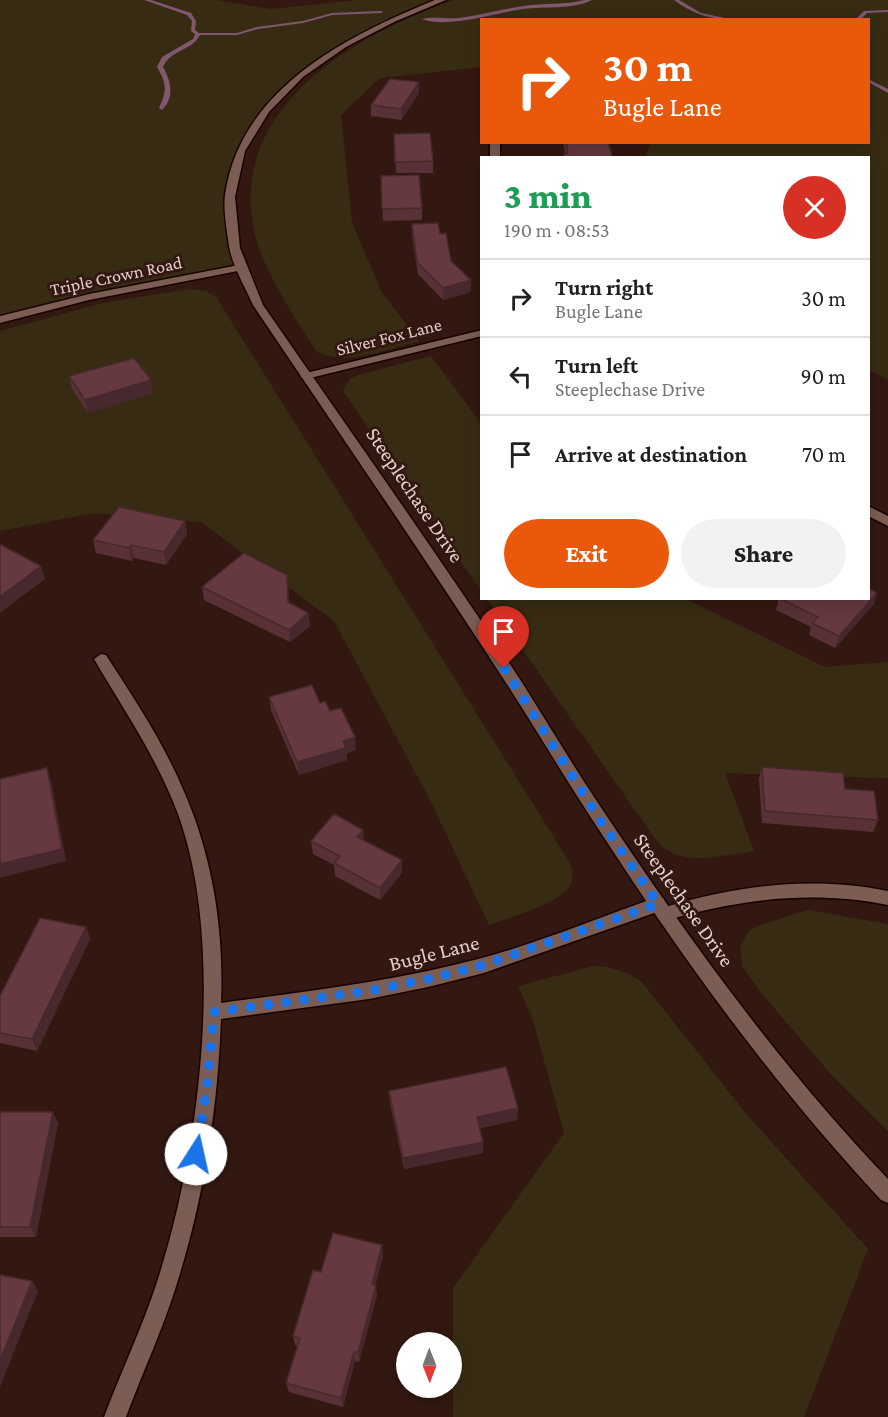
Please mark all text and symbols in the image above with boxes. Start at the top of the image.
icon: right [504,42,582,120]
text: 30 m [603,43,693,90]
text: Bugle Lane [603,92,722,122]
text: 3 min [504,176,592,216]
button: close [783,176,846,239]
text: 190 m · 08:53 [504,219,610,241]
street label: Triple Crown Road [48,252,184,300]
text: Turn right [555,275,653,300]
icon: right [504,282,537,315]
text: 30 m [801,286,846,311]
text: Bugle Lane [555,300,643,322]
street label: Silver Fox Lane [334,314,444,360]
text: Turn left [555,353,638,378]
icon: left [504,360,537,393]
text: 90 m [801,364,846,389]
text: Steeplechase Drive [555,378,705,400]
street label: Steeplechase Drive [361,423,469,567]
icon: arrive [504,438,537,471]
text: Arrive at destination [555,442,747,467]
text: 70 m [802,442,846,467]
button: Exit [504,519,669,588]
button: Share [681,519,846,588]
pin [478,606,529,668]
icon: arrive [487,615,520,648]
street label: Steeplechase Drive [629,829,739,971]
street label: Bugle Lane [386,930,482,976]
position arrow [164,1122,228,1186]
north arrow [396,1332,462,1398]
map controls [396,1332,462,1398]

